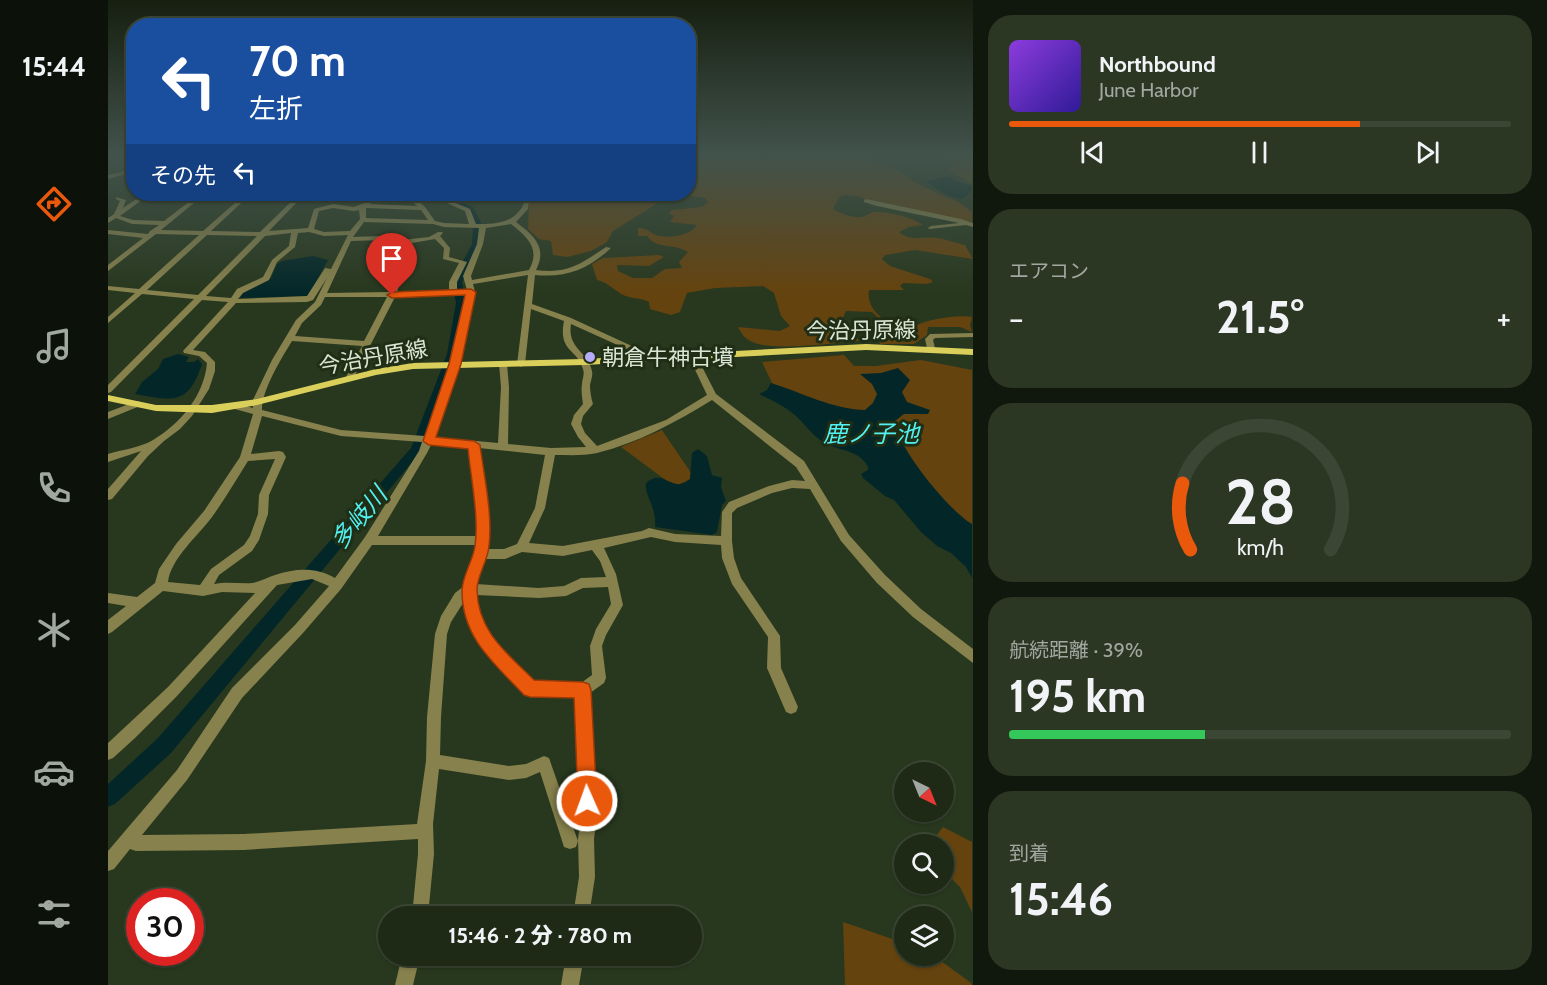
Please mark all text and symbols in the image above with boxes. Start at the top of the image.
text: 70 m [249,35,346,87]
icon: left [150,42,228,120]
text: 15:44 [22,50,86,83]
text: Northbound [1099,51,1216,78]
text: June Harbor [1099,78,1199,102]
text: 左折 [249,92,303,125]
icon: previous [1076,136,1109,169]
icon: pause [1243,136,1276,169]
icon: next [1411,136,1444,169]
icon: left [228,156,261,189]
text: その先 [150,162,216,189]
icon: directions [33,183,75,225]
pin [366,233,417,295]
icon: arrive [375,242,408,275]
text: エアコン [1009,259,1089,283]
text: 21.5° [1216,290,1304,344]
text: − [1009,298,1024,338]
text: + [1496,298,1511,338]
street label: 今治丹原線 [806,316,916,345]
icon: music [33,325,75,367]
street label: 今治丹原線 [317,335,430,380]
place label: 朝倉牛神古墳 [602,344,734,371]
marker: 朝倉牛神古墳 [583,350,597,364]
water label: 鹿ノ子池 [823,419,921,448]
text: 28 [1225,464,1295,540]
icon: phone [33,467,75,509]
water label: 多岐川 [324,478,395,555]
text: km/h [1237,534,1283,560]
icon: climate [33,609,75,651]
text: 航続距離 · 39% [1009,638,1143,662]
text: 195 km [1009,669,1146,723]
icon: car [33,751,75,793]
north arrow [894,762,954,822]
map controls [894,762,954,966]
position arrow [555,769,619,833]
button: search [894,834,954,894]
text: 到着 [1009,841,1049,865]
text: 15:46 [1009,872,1113,926]
speed limit sign: 30 [126,888,204,966]
icon: filters [33,893,75,935]
button: layers [894,906,954,966]
text: 15:46 · 2 分 · 780 m [448,922,632,949]

